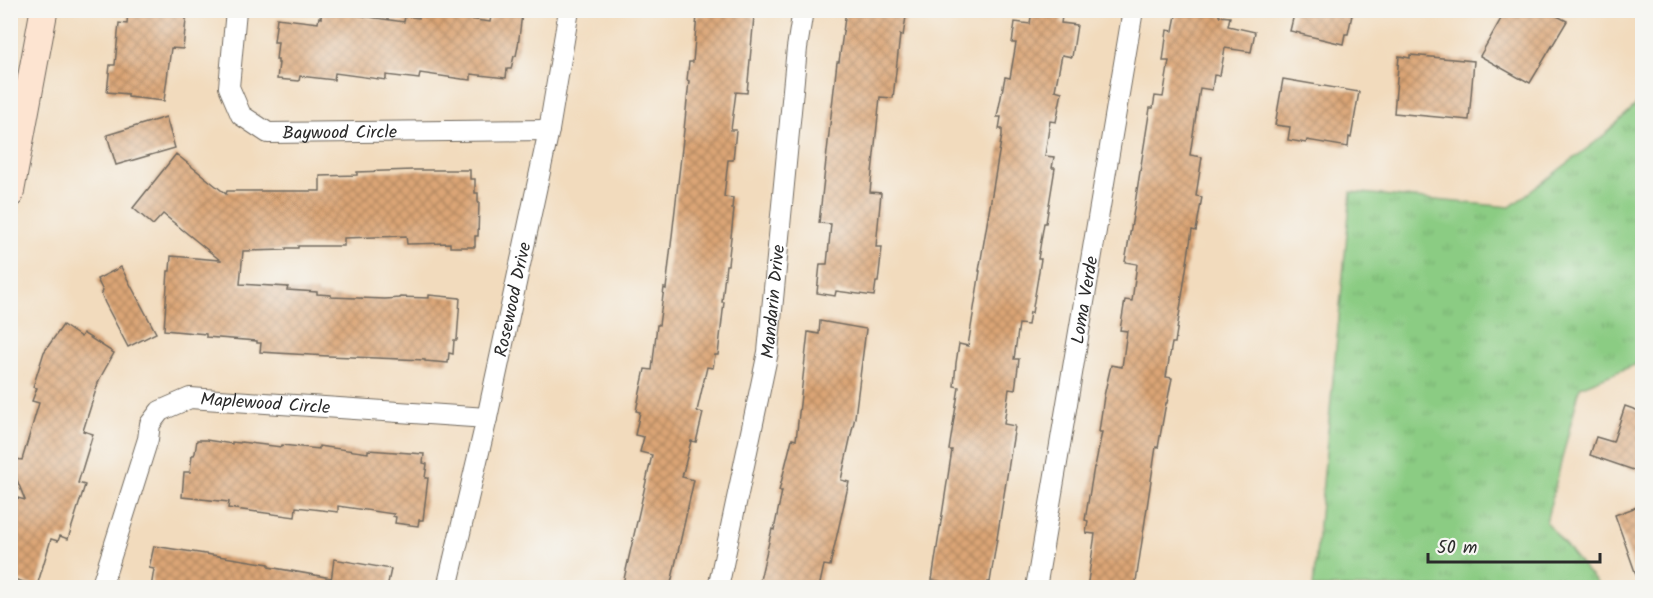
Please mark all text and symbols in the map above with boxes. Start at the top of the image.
street label: Baywood Circle [282,119,397,149]
street label: Rosewood Drive [488,240,540,360]
street label: Mandarin Drive [754,243,794,360]
street label: Loma Verde [1064,254,1107,346]
street label: Maplewood Circle [199,386,331,423]
scale bar [1428,526,1600,564]
text: 50 m [1437,534,1477,563]

